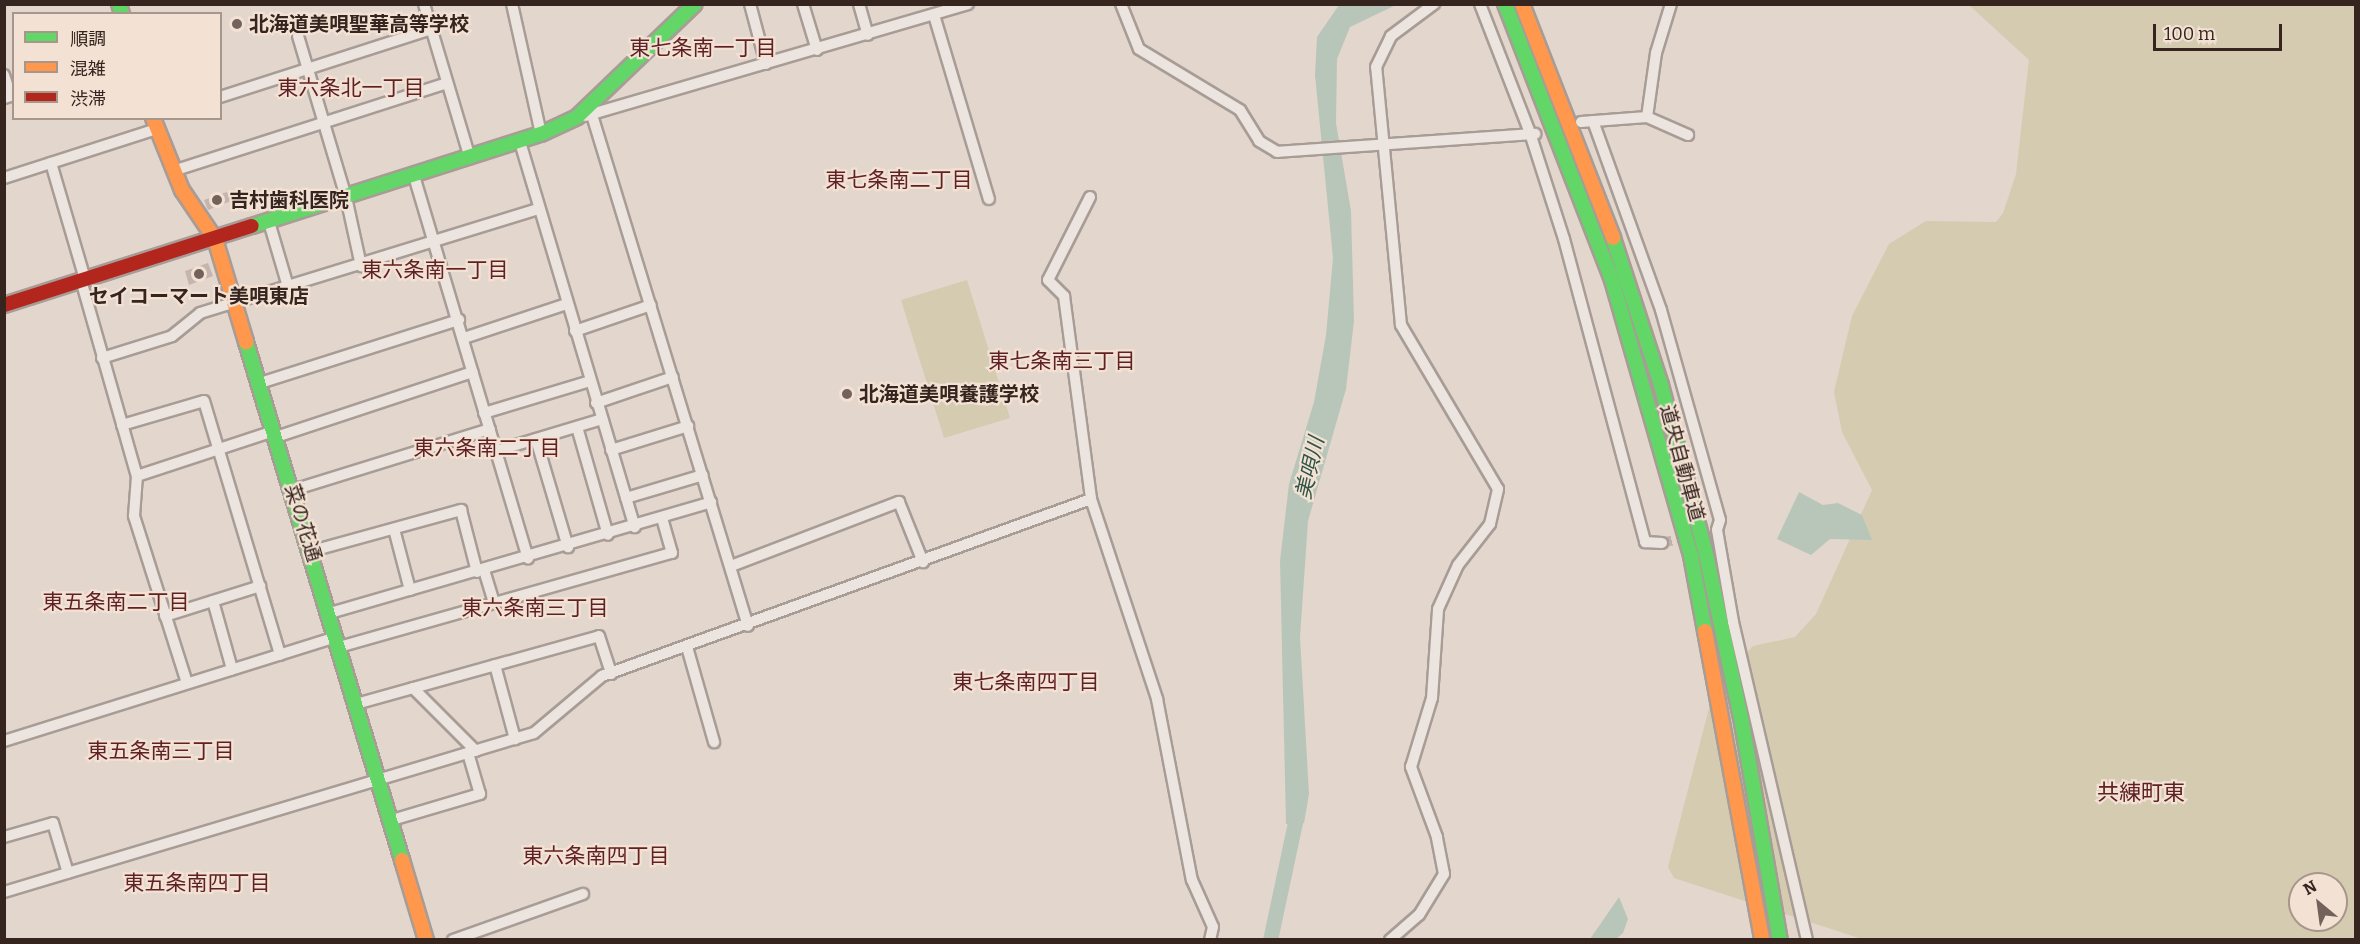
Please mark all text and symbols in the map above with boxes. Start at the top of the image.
legend [12,12,222,120]
place label: 北海道美唄聖華高等学校 [249,12,469,36]
scale bar [2156,12,2285,50]
marker: 北海道美唄聖華高等学校 [230,17,244,31]
text: 100 m [2164,23,2215,45]
text: 順調 [70,28,106,50]
district label: 東七条南一丁目 [630,35,776,61]
text: 混雑 [70,58,106,80]
district label: 東六条北一丁目 [278,75,424,101]
text: 渋滞 [70,88,106,110]
district label: 東七条南二丁目 [826,167,972,193]
place label: 吉村歯科医院 [229,188,349,212]
marker: 吉村歯科医院 [210,193,224,207]
district label: 東六条南一丁目 [362,257,508,283]
marker: セイコーマート美唄東店 [192,267,206,281]
place label: セイコーマート美唄東店 [89,284,309,308]
district label: 東七条南三丁目 [989,348,1135,374]
place label: 北海道美唄養護学校 [859,382,1039,406]
marker: 北海道美唄養護学校 [840,387,854,401]
street label: 道央自動車道 [1655,402,1709,524]
water label: 美唄川 [1291,434,1329,502]
district label: 東六条南二丁目 [414,435,560,461]
street label: 菜の花通 [280,481,326,565]
district label: 東五条南二丁目 [43,589,189,615]
district label: 東六条南三丁目 [462,595,608,621]
district label: 東七条南四丁目 [953,669,1099,695]
district label: 東五条南三丁目 [88,738,234,764]
district label: 共練町東 [2097,780,2185,806]
district label: 東六条南四丁目 [523,843,669,869]
district label: 東五条南四丁目 [124,870,270,896]
north arrow [2288,872,2348,932]
text: N [2300,876,2320,899]

